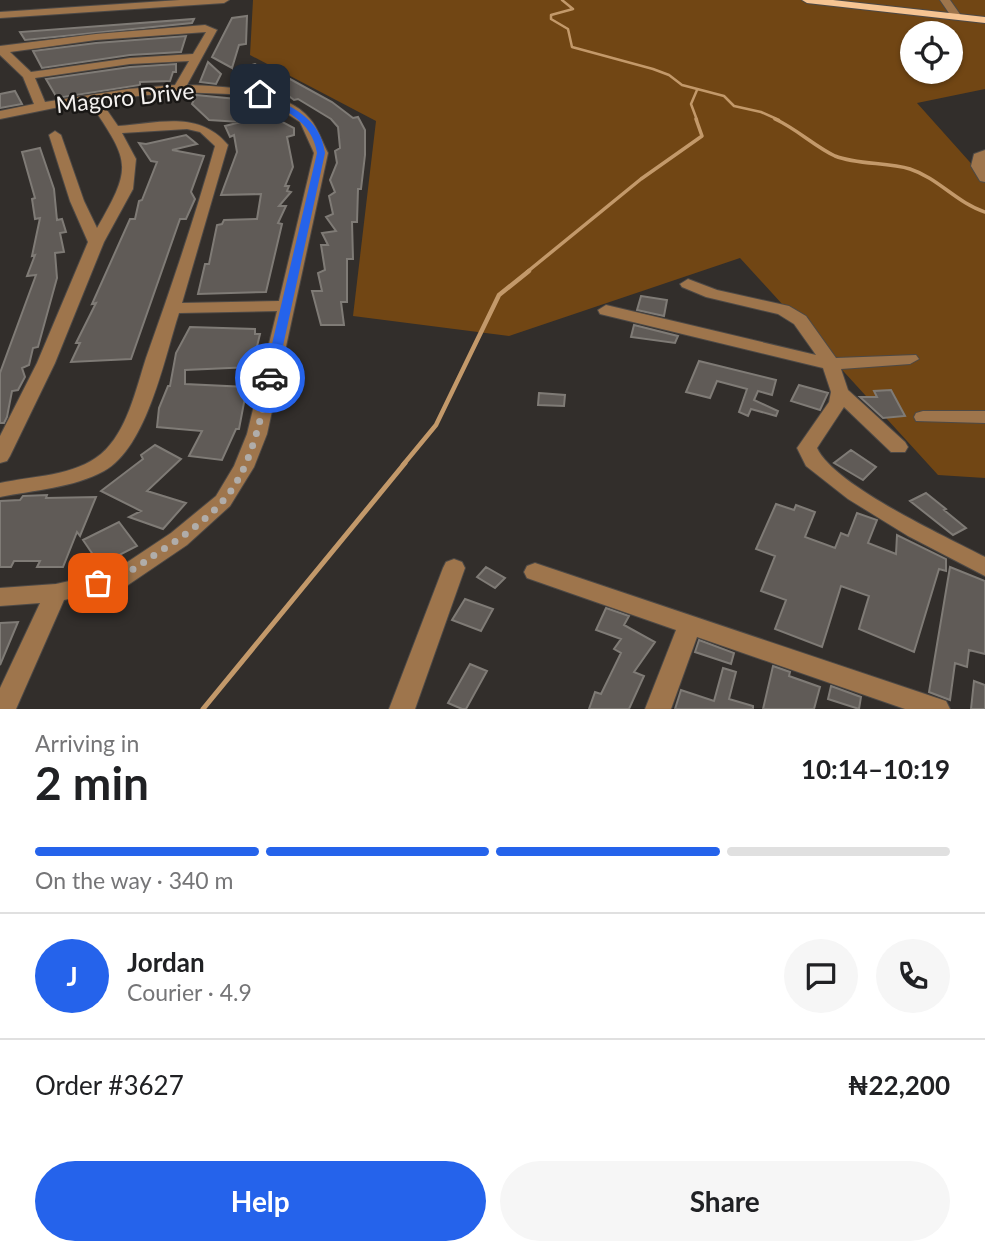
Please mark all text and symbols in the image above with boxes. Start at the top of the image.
map controls [900,21,963,84]
button: locate [900,21,963,84]
pin [230,64,290,124]
icon: home [241,75,279,113]
street label: Magoro Drive [54,76,196,118]
courier [235,343,305,413]
icon: car [251,359,289,397]
pin [68,553,128,613]
icon: bag [79,564,117,602]
text: Arriving in [35,729,139,757]
text: 10:14–10:19 [801,753,950,785]
text: 2 min [35,755,149,810]
text: On the way · 340 m [35,866,234,894]
button: chat [784,939,858,1013]
button: phone [876,939,950,1013]
text: Jordan [127,946,205,978]
text: J [66,960,78,992]
text: Courier · 4.9 [127,978,252,1006]
text: Order #3627 [35,1069,184,1101]
text: ₦22,200 [848,1069,950,1101]
button: Help [35,1161,486,1241]
button: Share [500,1161,950,1241]

